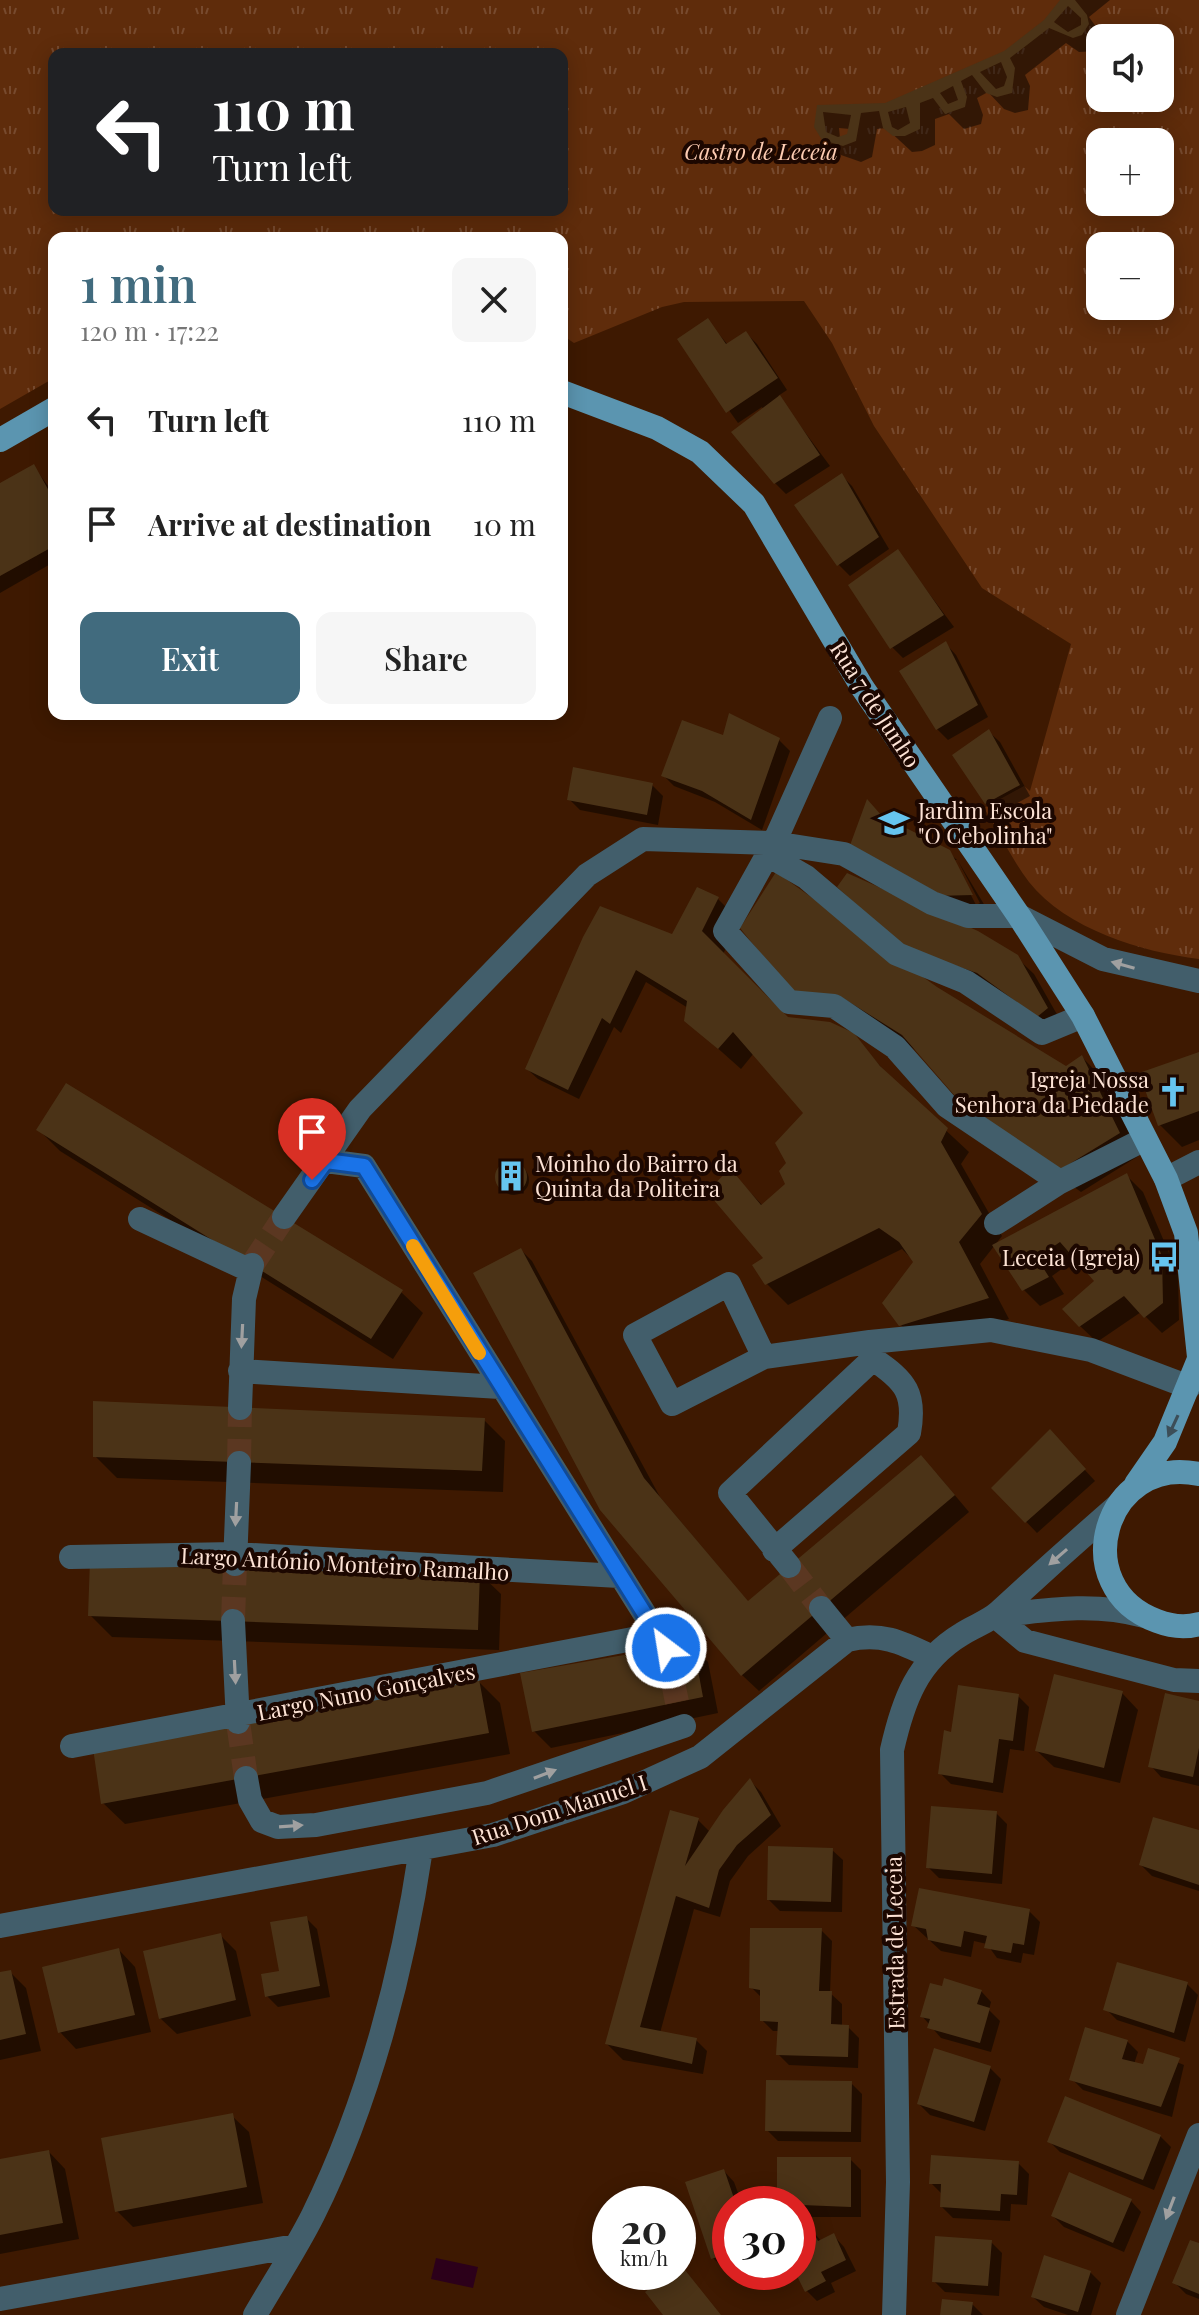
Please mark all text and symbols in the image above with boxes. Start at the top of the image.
map controls [1086,24,1174,320]
button: sound [1086,24,1174,112]
text: 110 m [212,70,355,145]
icon: left [80,80,184,184]
button: + [1086,128,1174,216]
park label: Castro de Leceia [684,136,838,166]
text: Turn left [212,142,351,190]
button: − [1086,232,1174,320]
text: 1 min [80,251,197,315]
button: close [452,258,536,342]
text: 120 m · 17:22 [80,313,219,348]
icon: left [80,398,124,442]
text: Turn left [148,400,269,440]
text: 110 m [462,400,536,440]
icon: arrive [80,502,124,546]
text: Arrive at destination [148,504,431,544]
text: 10 m [473,504,536,544]
button: Exit [80,612,300,704]
button: Share [316,612,536,704]
street label: Rua 7 de Junho [824,635,928,773]
place label: Jardim Escola "O Cebolinha" [917,795,1053,850]
school or university icon: Jardim Escola "O Cebolinha" [877,806,911,840]
one-way arrow [1110,958,1134,971]
place label: Igreja Nossa Senhora da Piedade [955,1064,1149,1119]
church icon: Igreja Nossa Senhora da Piedade [1156,1075,1190,1109]
pin [278,1098,346,1180]
icon: arrive [290,1110,334,1154]
place label: Moinho do Bairro da Quinta da Politeira [535,1148,738,1203]
building icon: Moinho do Bairro da Quinta da Politeira [494,1159,528,1193]
bus stop icon: Leceia (Igreja) [1147,1240,1181,1274]
place label: Leceia (Igreja) [1002,1242,1140,1272]
one-way arrow [235,1324,248,1349]
one-way arrow [1166,1414,1180,1437]
one-way arrow [229,1502,242,1527]
street label: Largo António Monteiro Ramalho [180,1539,510,1587]
one-way arrow [1048,1548,1068,1565]
position arrow [624,1606,708,1690]
street label: Largo Nuno Gonçalves [254,1655,478,1727]
one-way arrow [228,1660,241,1685]
street label: Rua Dom Manuel I [468,1767,650,1851]
one-way arrow [533,1767,557,1780]
one-way arrow [279,1819,304,1832]
street label: Estrada de Leceia [877,1856,911,2030]
speed limit sign: 30 [712,2186,816,2290]
one-way arrow [1164,2196,1177,2220]
text: 20 [621,2201,667,2254]
text: km/h [620,2244,668,2271]

